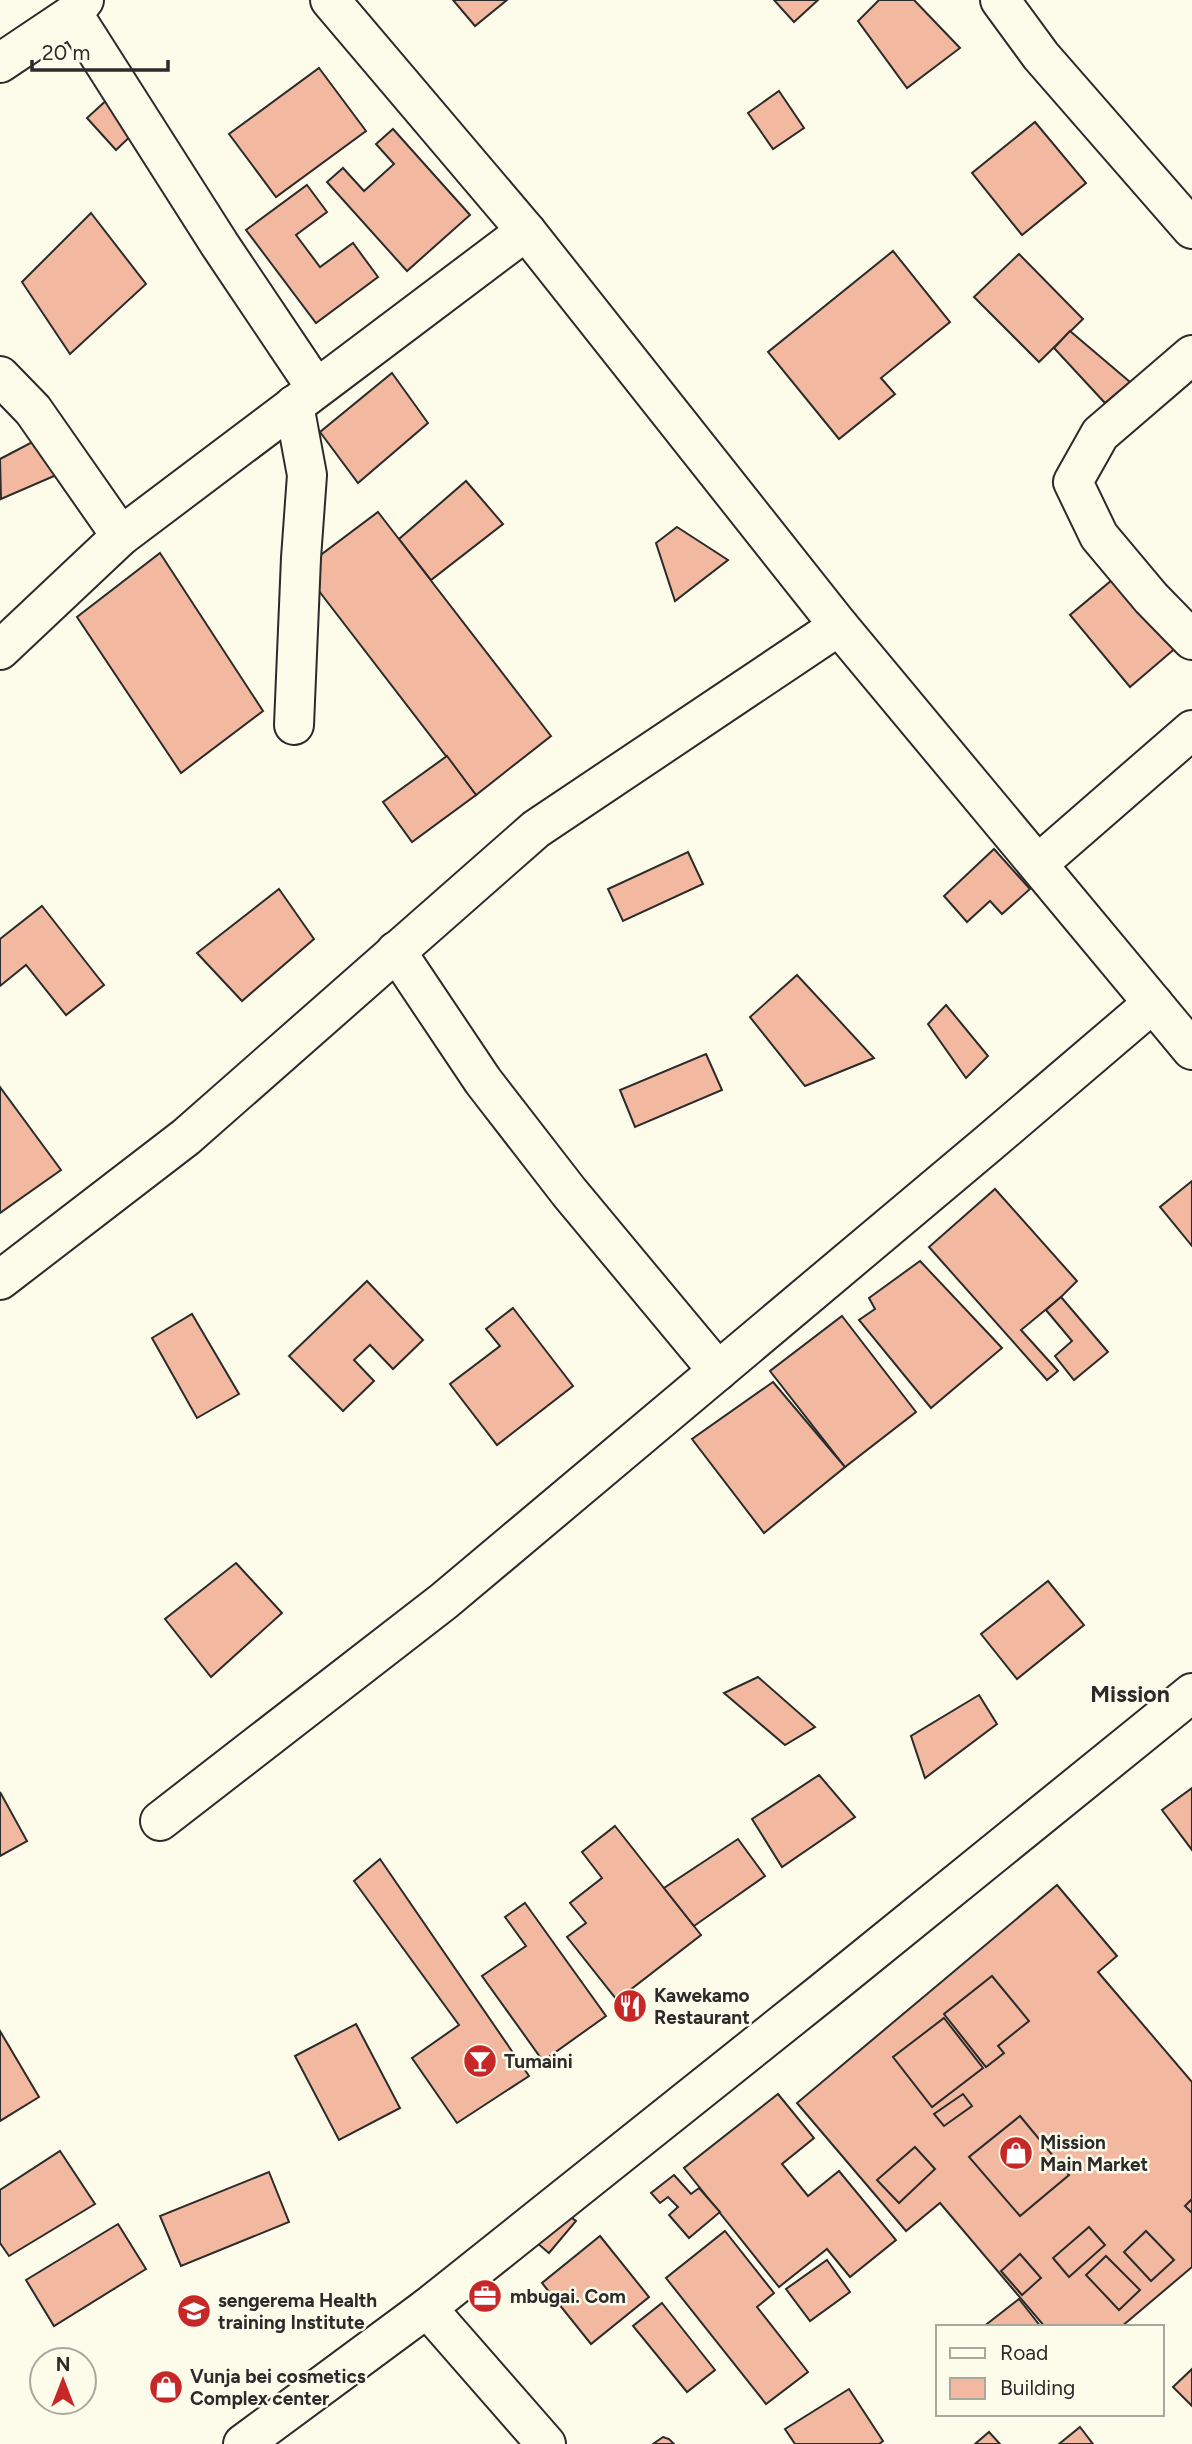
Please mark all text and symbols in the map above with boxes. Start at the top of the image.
scale bar [32,28,168,72]
text: 20 m [42,40,90,65]
district label: Mission [1090,1680,1170,1708]
place label: Kawekamo Restaurant [654,1984,750,2029]
restaurant icon: Kawekamo Restaurant [611,1987,649,2025]
bar icon: Tumaini [461,2042,499,2080]
place label: Tumaini [504,2050,573,2073]
place label: Mission Main Market [1040,2131,1149,2176]
shop icon: Mission Main Market [997,2134,1035,2172]
office icon: mbugai. Com [466,2277,504,2315]
place label: mbugai. Com [510,2285,626,2308]
place label: sengerema Health training Institute [218,2289,377,2334]
school or university icon: sengerema Health training Institute [175,2292,213,2330]
legend [936,2325,1164,2416]
text: Road [1000,2340,1048,2365]
north arrow [28,2346,98,2416]
text: N [56,2353,70,2376]
place label: Vunja bei cosmetics Complex center [190,2365,366,2410]
shop icon: Vunja bei cosmetics Complex center [147,2368,185,2406]
text: Building [1000,2375,1075,2400]

